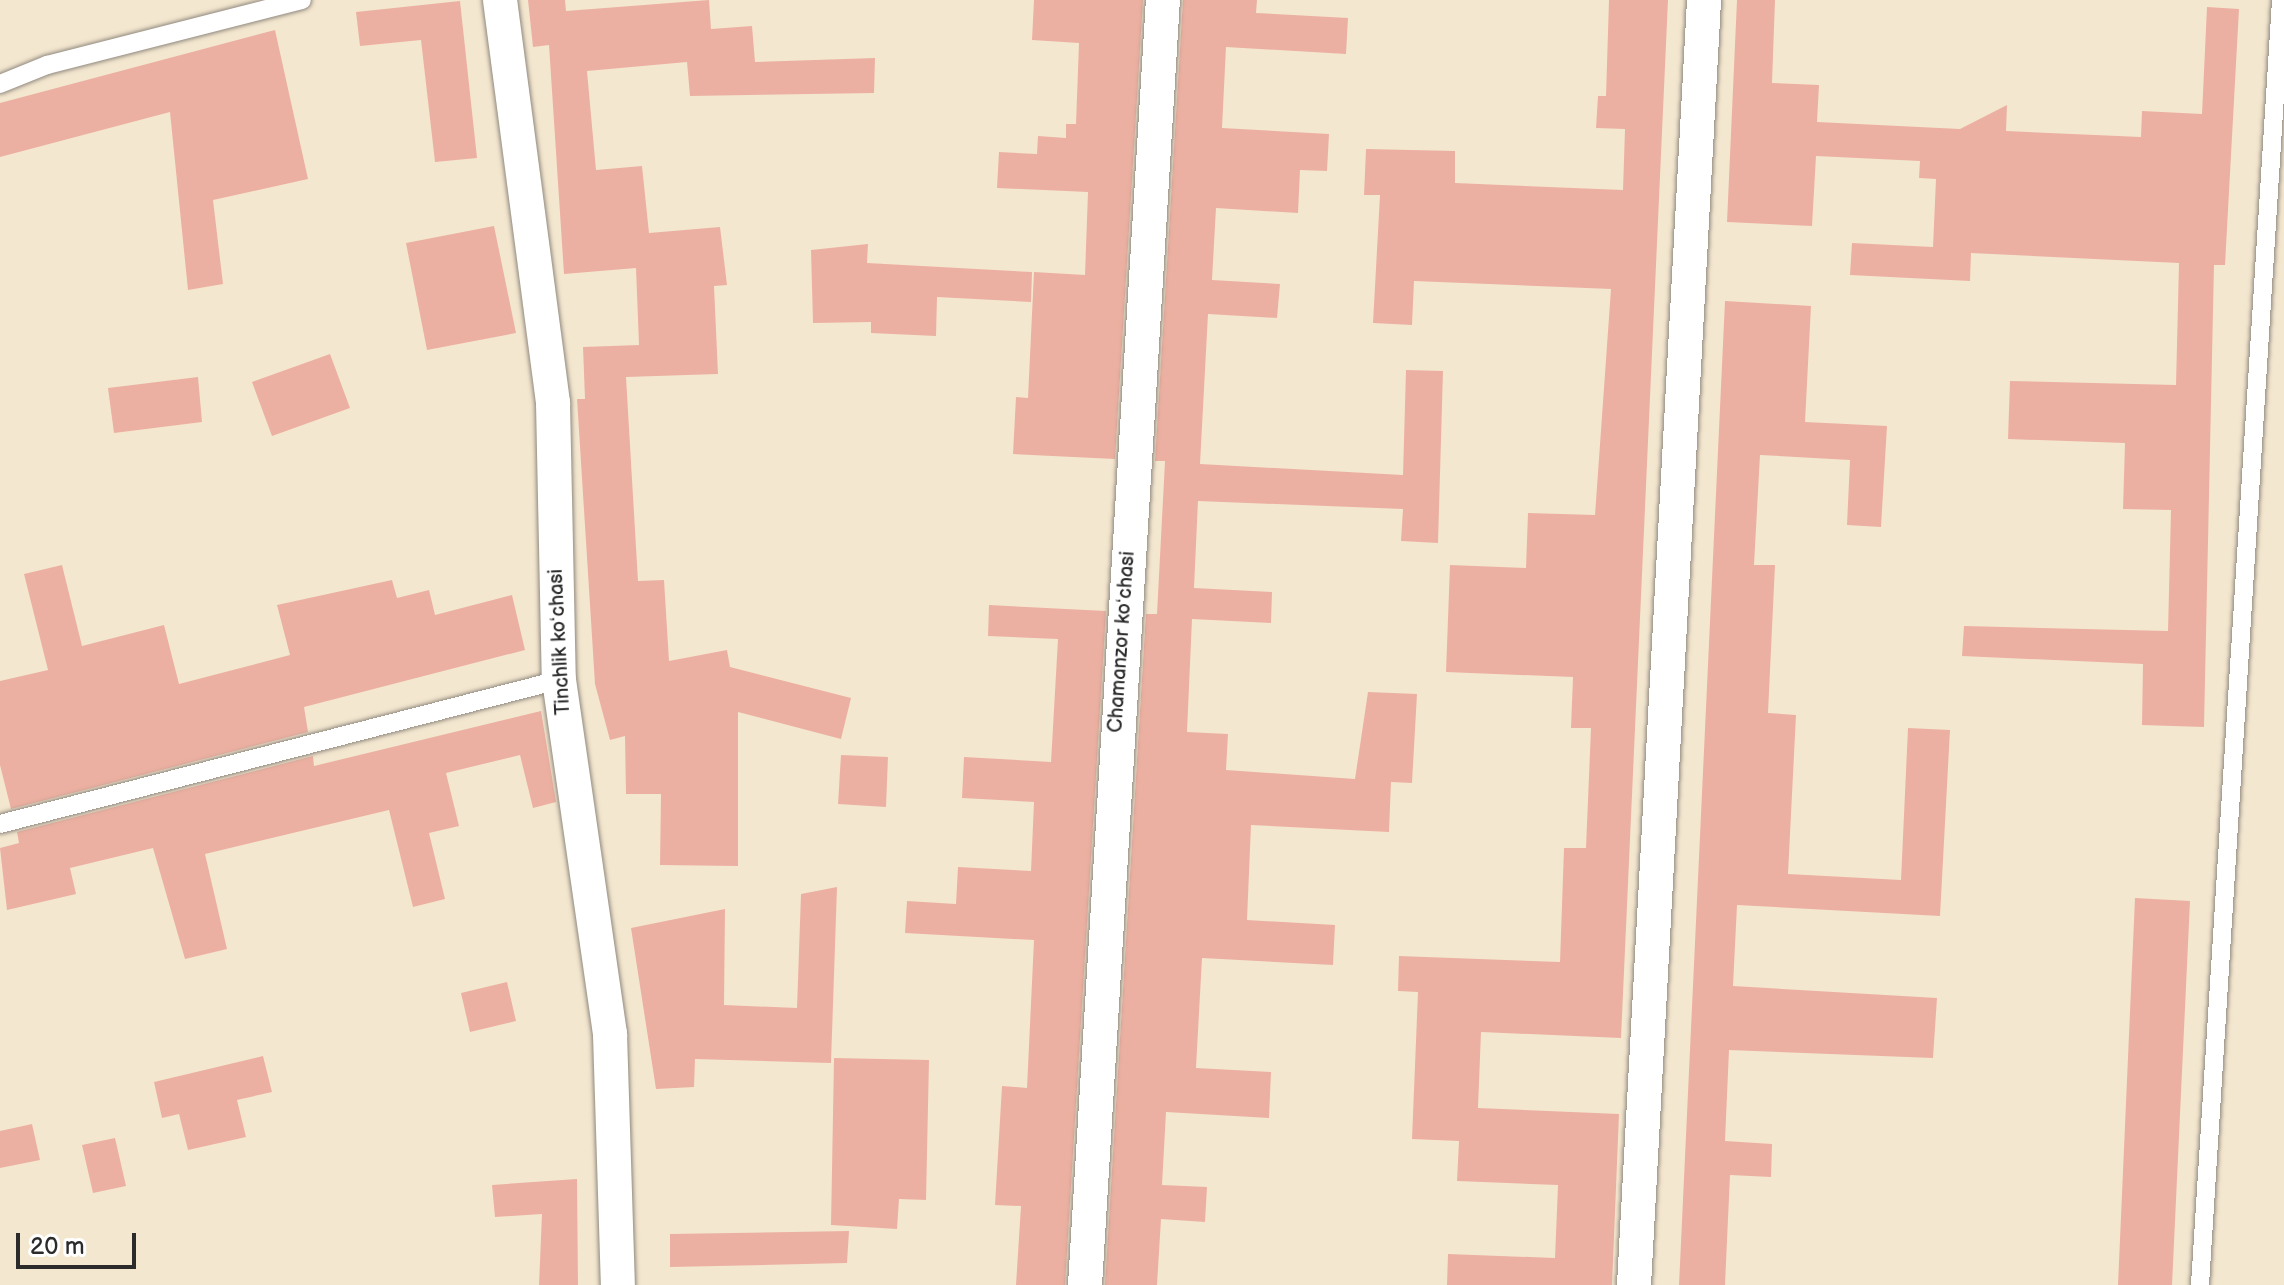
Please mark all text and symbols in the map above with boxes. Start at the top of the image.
street label: Chamanzor koʻchasi [1104,550,1140,734]
street label: Tinchlik koʻchasi [544,568,576,716]
scale bar [20,1217,140,1267]
text: 20 m [30,1232,85,1261]

